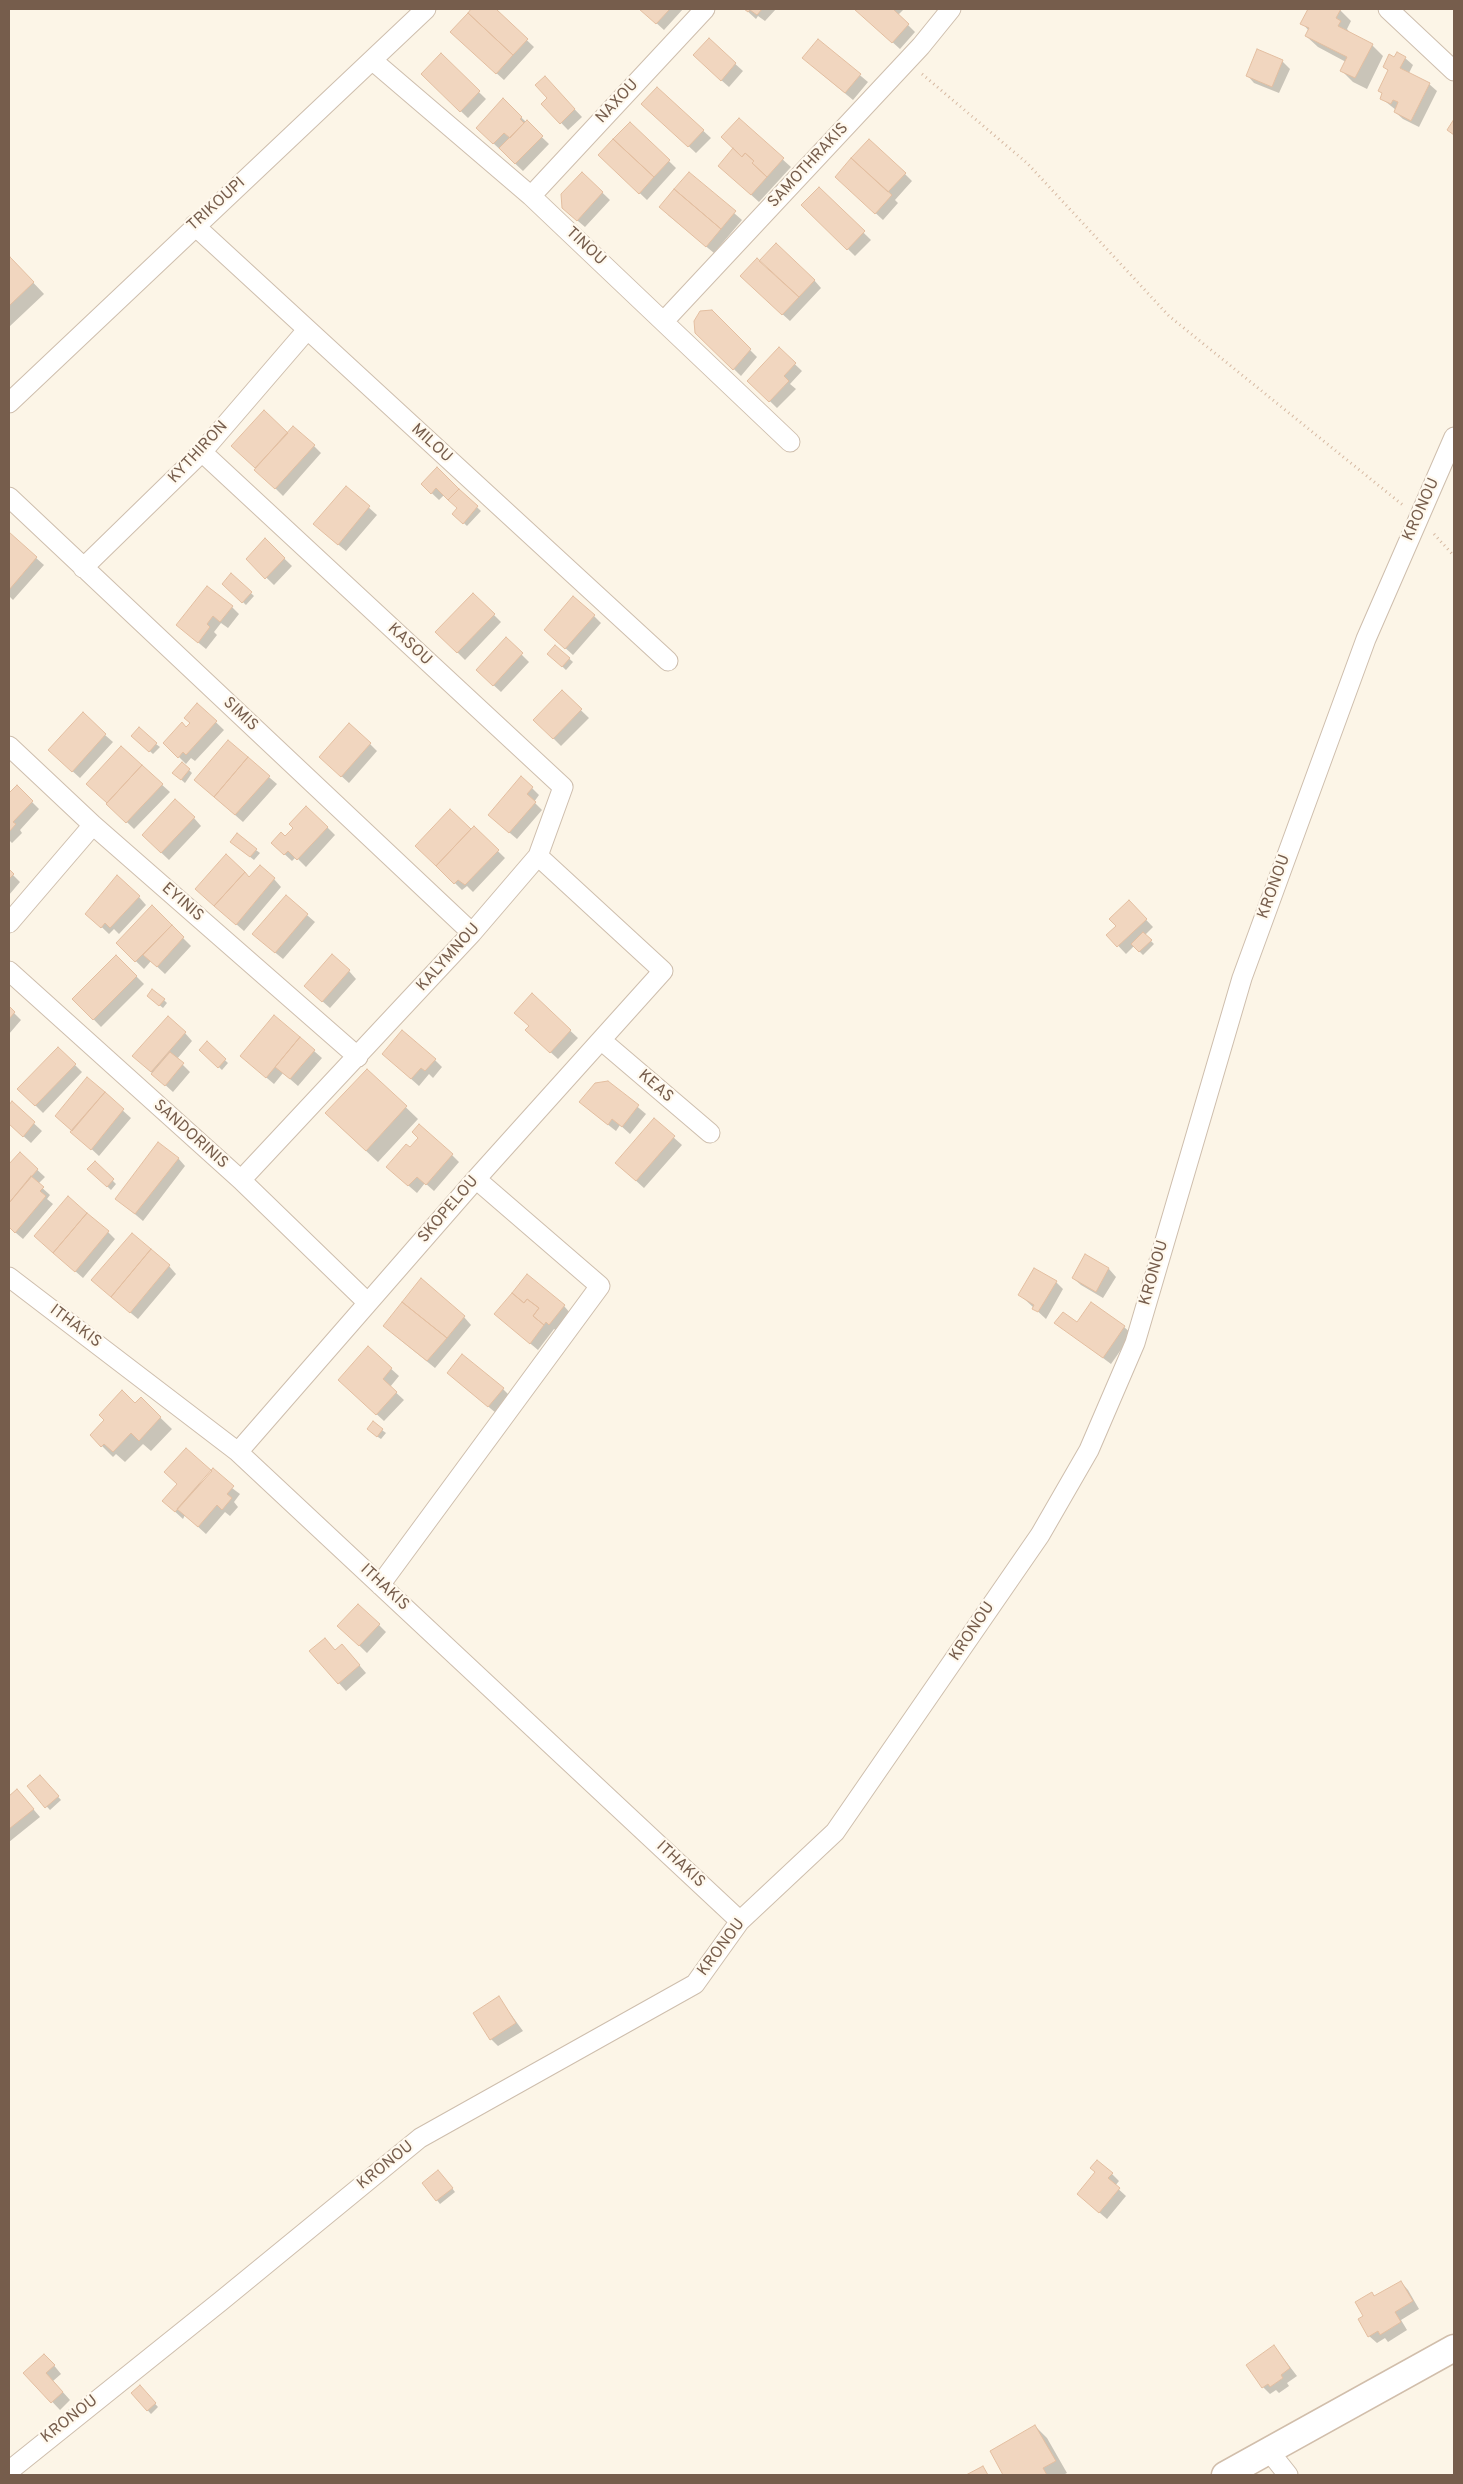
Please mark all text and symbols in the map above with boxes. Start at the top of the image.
street label: NAXOU [593,76,643,128]
street label: SAMOTHRAKIS [765,120,853,212]
street label: TRIKOUPI [184,174,250,236]
street label: TINOU [561,224,609,270]
street label: KYTHIRON [165,418,233,488]
street label: MILOU [406,421,456,467]
street label: KRONOU [1400,476,1444,544]
street label: KASOU [383,620,435,670]
street label: SIMIS [218,694,262,736]
street label: KRONOU [1255,852,1295,922]
street label: EYINIS [157,880,207,926]
street label: KALYMNOU [413,920,485,996]
street label: KEAS [633,1067,677,1107]
street label: SANDORINIS [149,1096,231,1174]
street label: SKOPELOU [415,1173,483,1247]
street label: KRONOU [1137,1238,1173,1308]
street label: ITHAKIS [45,1301,105,1353]
street label: ITHAKIS [356,1561,412,1615]
street label: KRONOU [946,1599,1000,1665]
street label: ITHAKIS [652,1838,708,1892]
street label: KRONOU [694,1916,750,1980]
street label: KRONOU [354,2138,418,2194]
street label: KRONOU [38,2392,102,2448]

